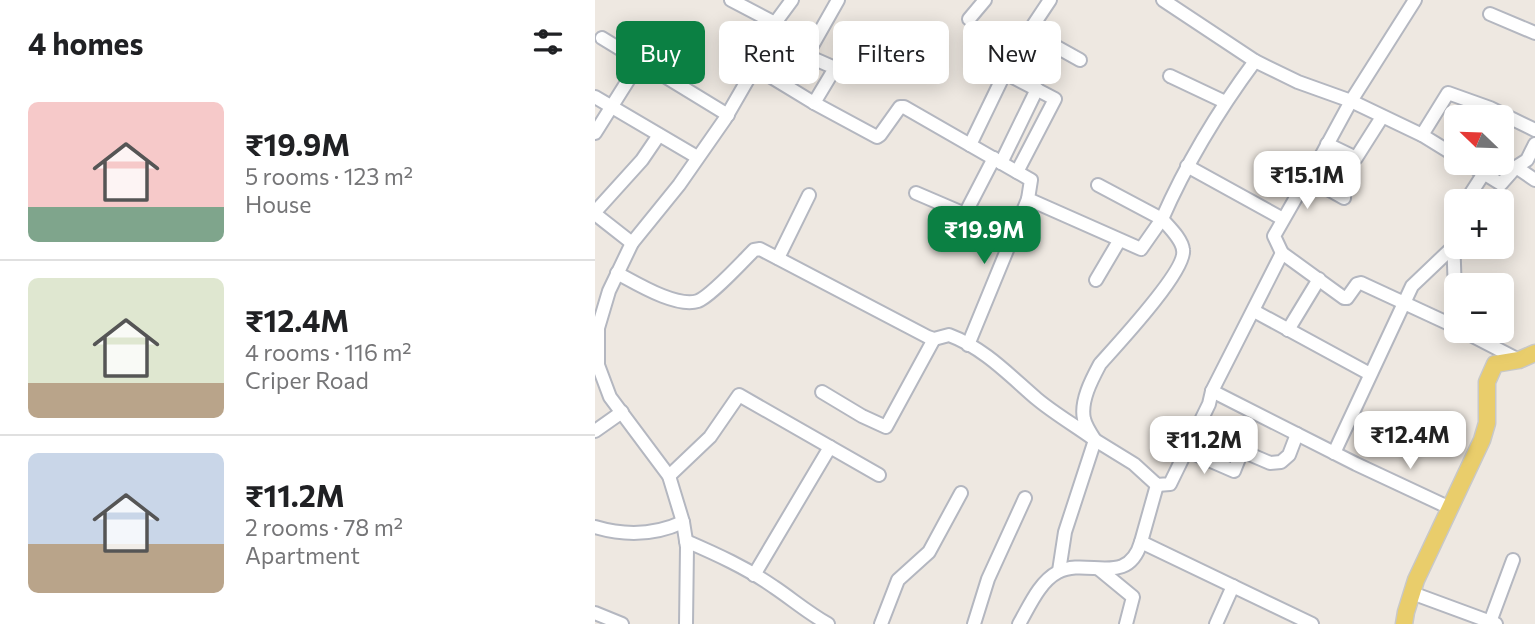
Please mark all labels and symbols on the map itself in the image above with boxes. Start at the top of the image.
north arrow [1444,105,1514,175]
pin: ₹15.1M [1250,152,1364,211]
pin: ₹19.9M [927,206,1041,266]
pin: ₹12.4M [1353,412,1467,471]
pin: ₹11.2M [1147,416,1261,476]

